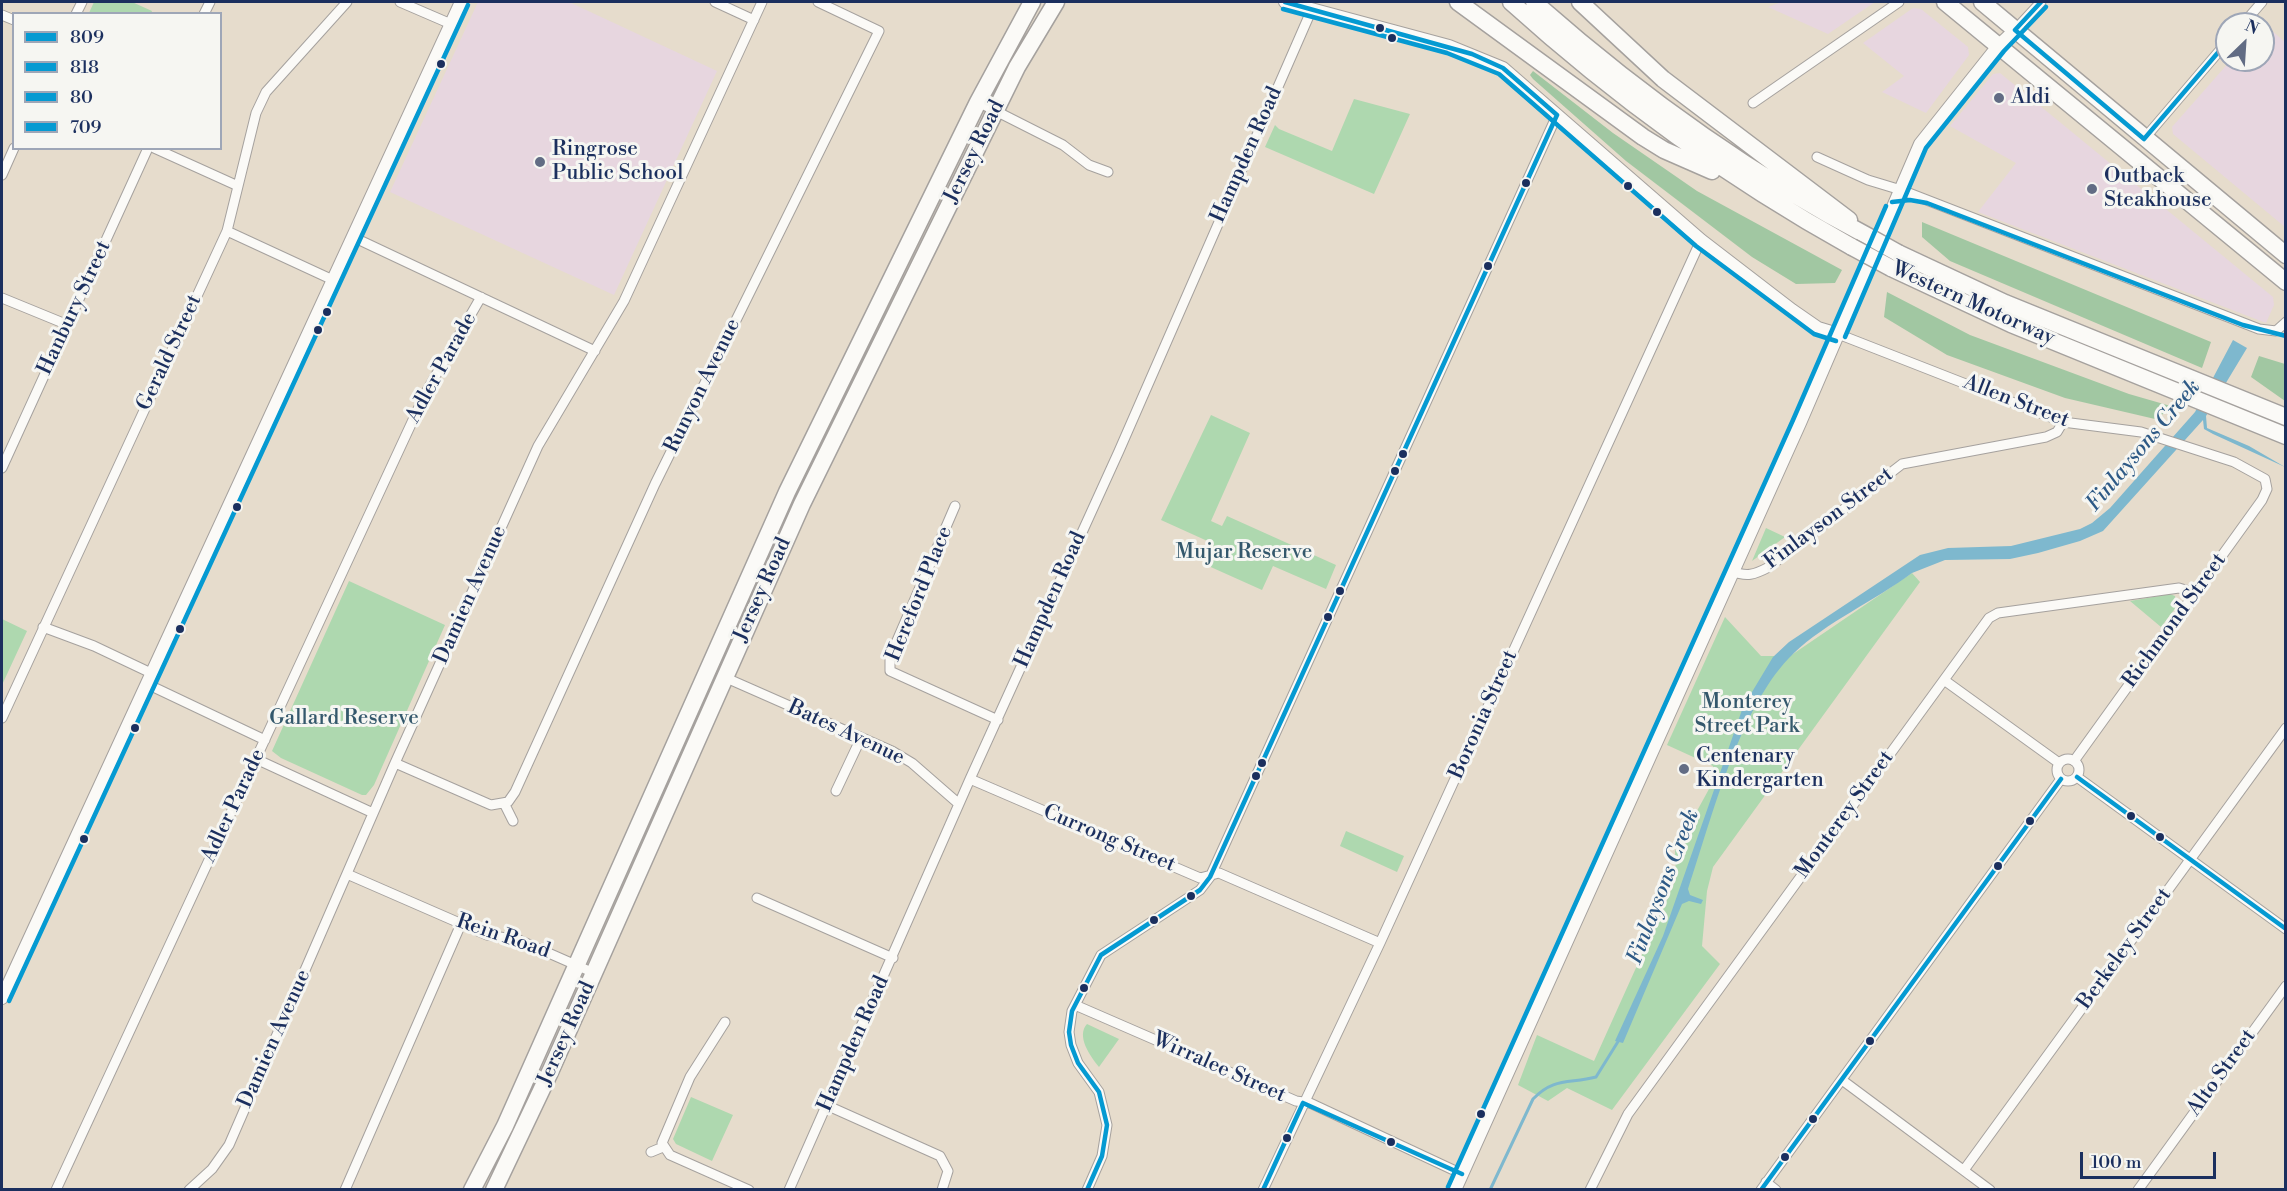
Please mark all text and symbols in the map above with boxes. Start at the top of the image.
legend [12,12,222,150]
north arrow [2215,12,2275,72]
text: N [2242,16,2262,39]
unlabelled marker [1374,22,1386,34]
text: 809 [70,26,104,49]
unlabelled marker [1386,32,1398,44]
text: 818 [70,56,99,79]
unlabelled marker [435,58,447,70]
street label: Hampden Road [1206,83,1288,227]
place label: Aldi [2011,85,2050,111]
text: 80 [70,86,93,109]
marker: Aldi [1992,91,2006,105]
street label: Jersey Road [939,96,1011,208]
text: 709 [70,116,101,139]
place label: Ringrose Public School [552,137,683,187]
marker: Ringrose Public School [533,155,547,169]
place label: Outback Steakhouse [2104,164,2212,214]
unlabelled marker [1520,177,1532,189]
unlabelled marker [1622,180,1634,192]
marker: Outback Steakhouse [2085,182,2099,196]
unlabelled marker [1651,206,1663,218]
street label: Hanbury Street [33,237,117,379]
street label: Western Motorway [1887,257,2059,351]
unlabelled marker [1482,260,1494,272]
street label: Gerald Street [132,291,208,415]
unlabelled marker [321,306,333,318]
street label: Adler Parade [401,308,483,428]
street label: Runyon Avenue [660,315,746,457]
unlabelled marker [312,324,324,336]
street label: Allen Street [1960,370,2072,434]
water label: Finlaysons Creek [2081,375,2207,517]
unlabelled marker [1397,448,1409,460]
street label: Finlayson Street [1760,462,1898,576]
unlabelled marker [1389,465,1401,477]
unlabelled marker [231,501,243,513]
street label: Damien Avenue [429,522,513,668]
street label: Hereford Place [881,523,959,665]
street label: Hampden Road [1010,528,1092,672]
street label: Jersey Road [729,534,797,646]
park label: Mujar Reserve [1176,540,1312,566]
street label: Richmond Street [2118,549,2232,693]
unlabelled marker [1334,585,1346,597]
unlabelled marker [1322,611,1334,623]
unlabelled marker [174,623,186,635]
street label: Boronia Street [1444,647,1524,783]
park label: Monterey Street Park [1694,690,1800,740]
street label: Bates Avenue [784,695,908,771]
park label: Gallard Reserve [269,706,419,732]
unlabelled marker [129,722,141,734]
place label: Centenary Kindergarten [1696,744,1824,794]
street label: Adler Parade [197,745,271,867]
street label: Monterey Street [1790,746,1900,884]
unlabelled marker [1256,757,1268,769]
marker: Centenary Kindergarten [1677,762,1691,776]
unlabelled marker [1250,770,1262,782]
street label: Currong Street [1039,800,1179,878]
water label: Finlaysons Creek [1622,806,1706,968]
unlabelled marker [2125,810,2137,822]
unlabelled marker [2024,815,2036,827]
unlabelled marker [2154,831,2166,843]
unlabelled marker [78,833,90,845]
unlabelled marker [1992,860,2004,872]
street label: Berkeley Street [2073,883,2177,1015]
unlabelled marker [1185,890,1197,902]
street label: Rein Road [453,909,553,965]
unlabelled marker [1148,914,1160,926]
street label: Damien Avenue [233,966,317,1112]
street label: Hampden Road [813,972,895,1116]
street label: Jersey Road [533,978,601,1090]
unlabelled marker [1078,982,1090,994]
street label: Alto Street [2182,1025,2262,1121]
street label: Wirralee Street [1149,1027,1289,1109]
unlabelled marker [1864,1035,1876,1047]
unlabelled marker [1475,1108,1487,1120]
unlabelled marker [1807,1113,1819,1125]
unlabelled marker [1281,1132,1293,1144]
unlabelled marker [1385,1136,1397,1148]
scale bar [2083,1140,2220,1178]
unlabelled marker [1779,1151,1791,1163]
text: 100 m [2091,1151,2142,1174]

